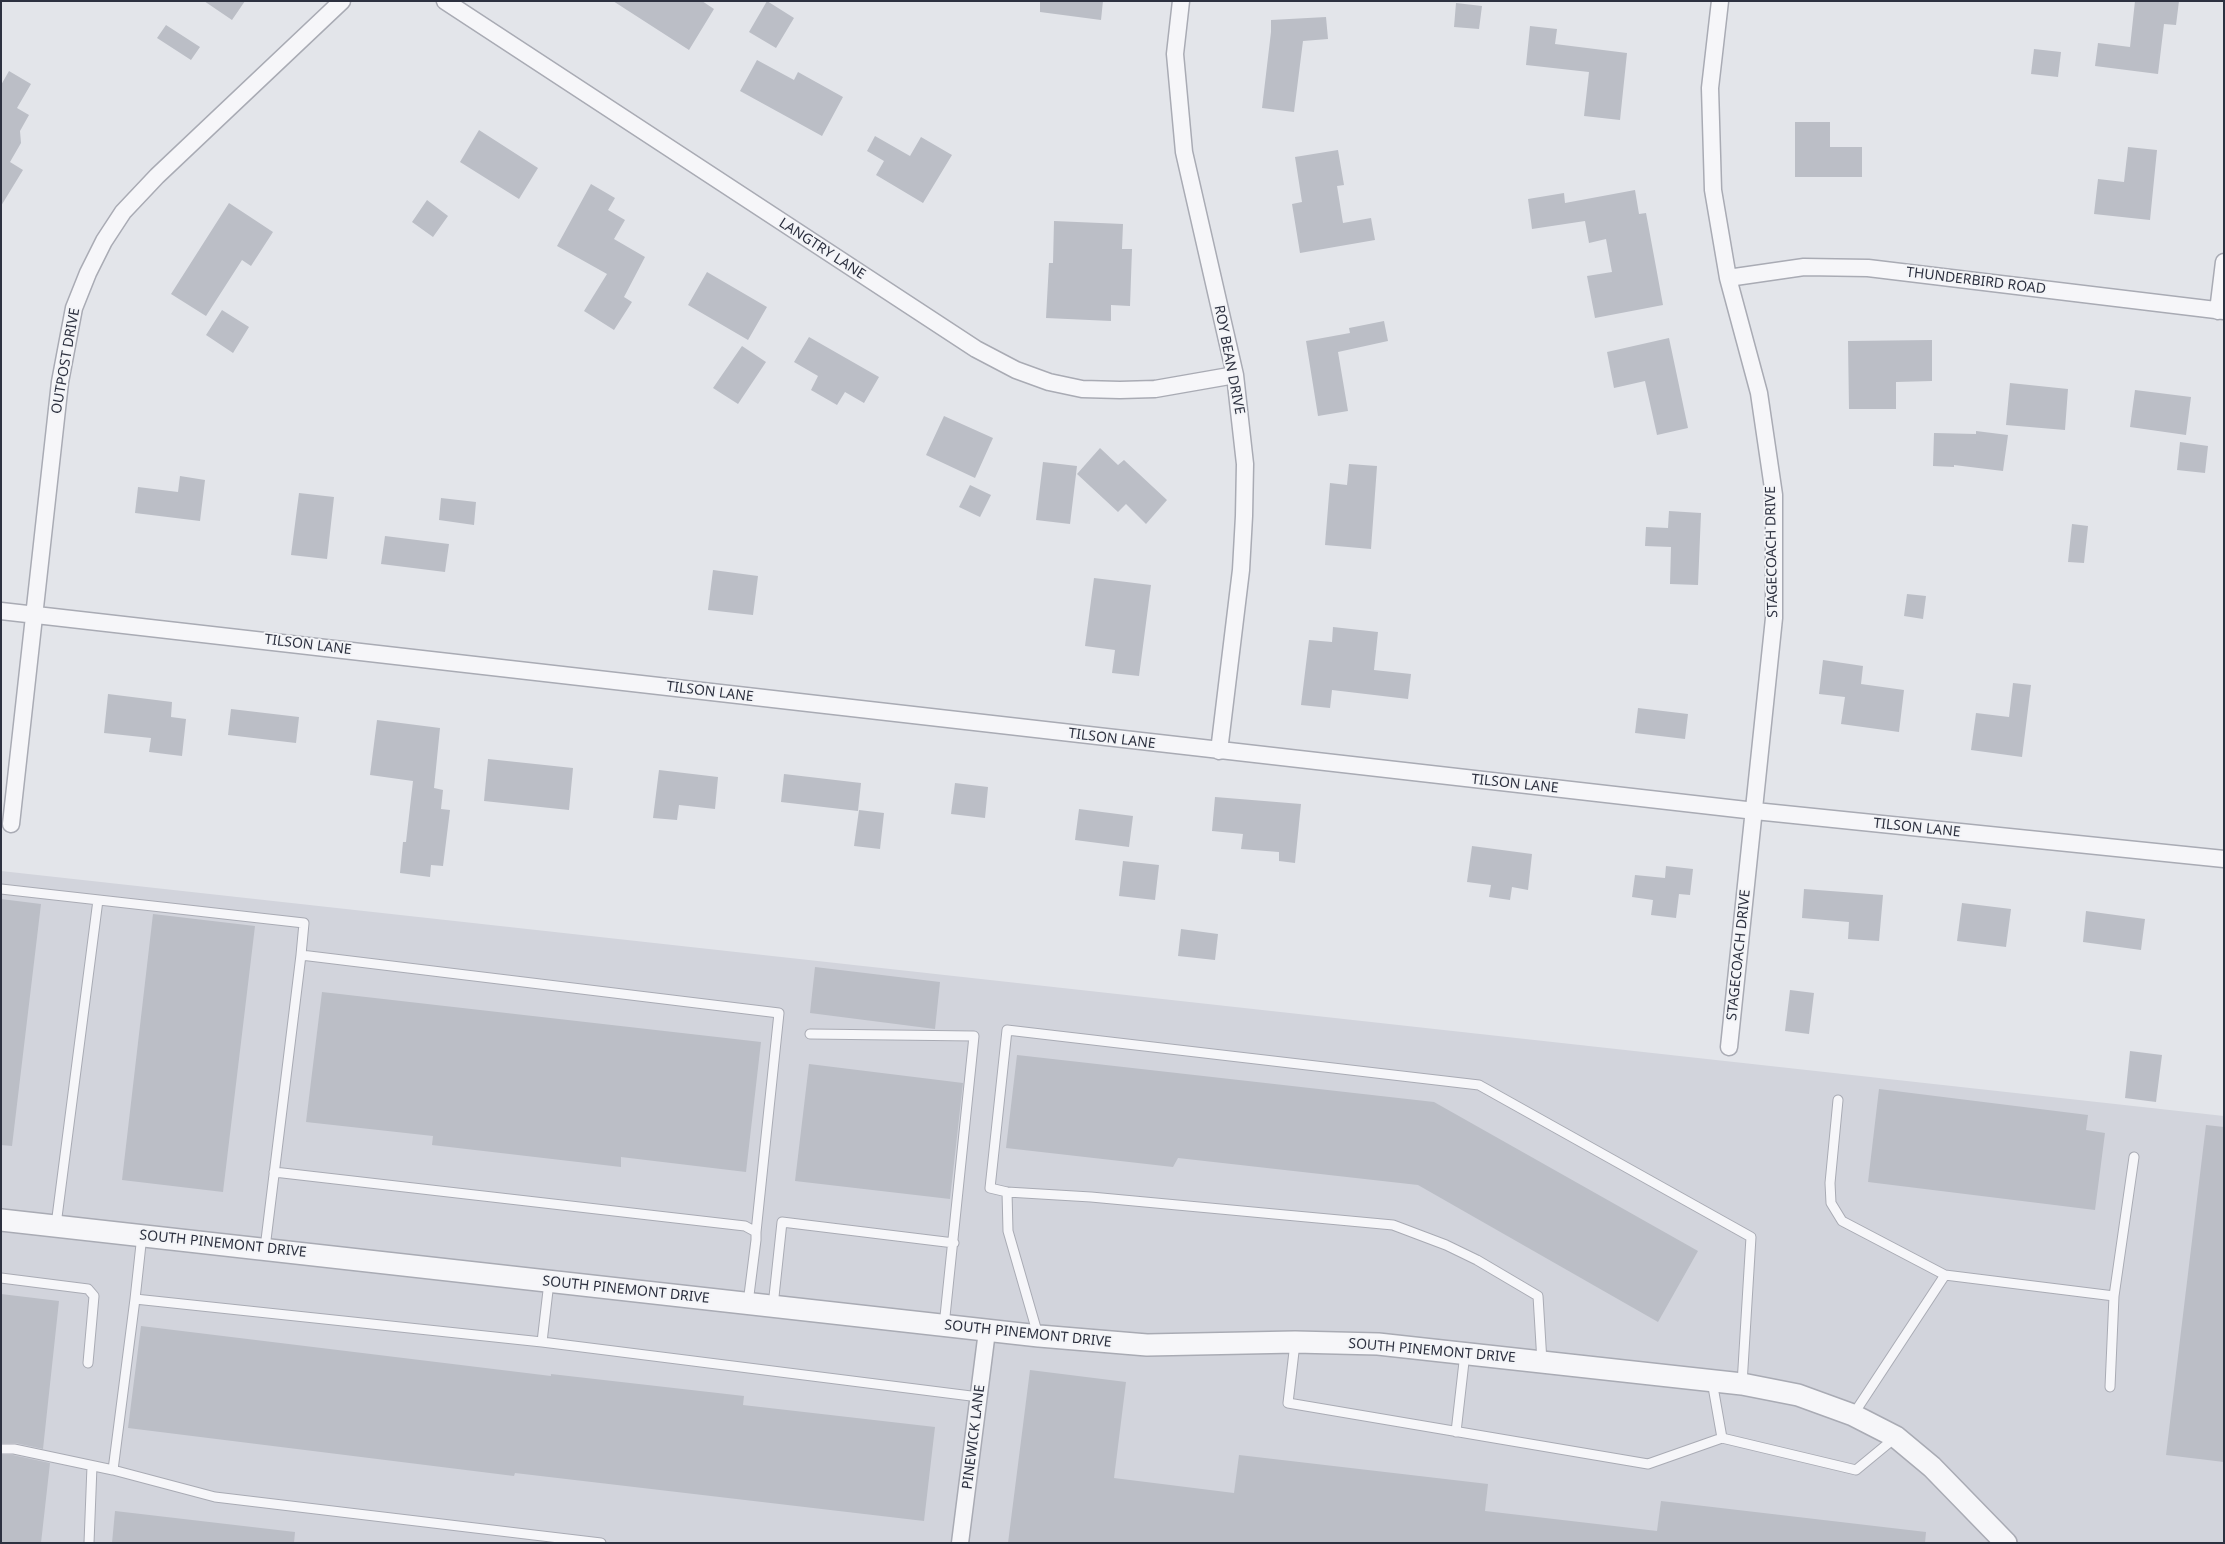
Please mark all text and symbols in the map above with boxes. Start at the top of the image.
street label: LANGTRY LANE [776,215,868,283]
street label: THUNDERBIRD ROAD [1905,264,2047,298]
street label: ROY BEAN DRIVE [1210,304,1248,416]
street label: OUTPOST DRIVE [48,307,84,415]
street label: STAGECOACH DRIVE [1762,486,1782,618]
street label: TILSON LANE [264,631,352,659]
street label: TILSON LANE [666,678,754,706]
street label: TILSON LANE [1068,725,1156,753]
street label: TILSON LANE [1471,771,1559,797]
street label: TILSON LANE [1873,815,1961,841]
street label: STAGECOACH DRIVE [1724,889,1754,1021]
street label: SOUTH PINEMONT DRIVE [139,1227,307,1261]
street label: SOUTH PINEMONT DRIVE [542,1273,710,1307]
street label: SOUTH PINEMONT DRIVE [944,1317,1112,1351]
street label: SOUTH PINEMONT DRIVE [1348,1335,1516,1367]
street label: PINEWICK LANE [959,1384,989,1490]

